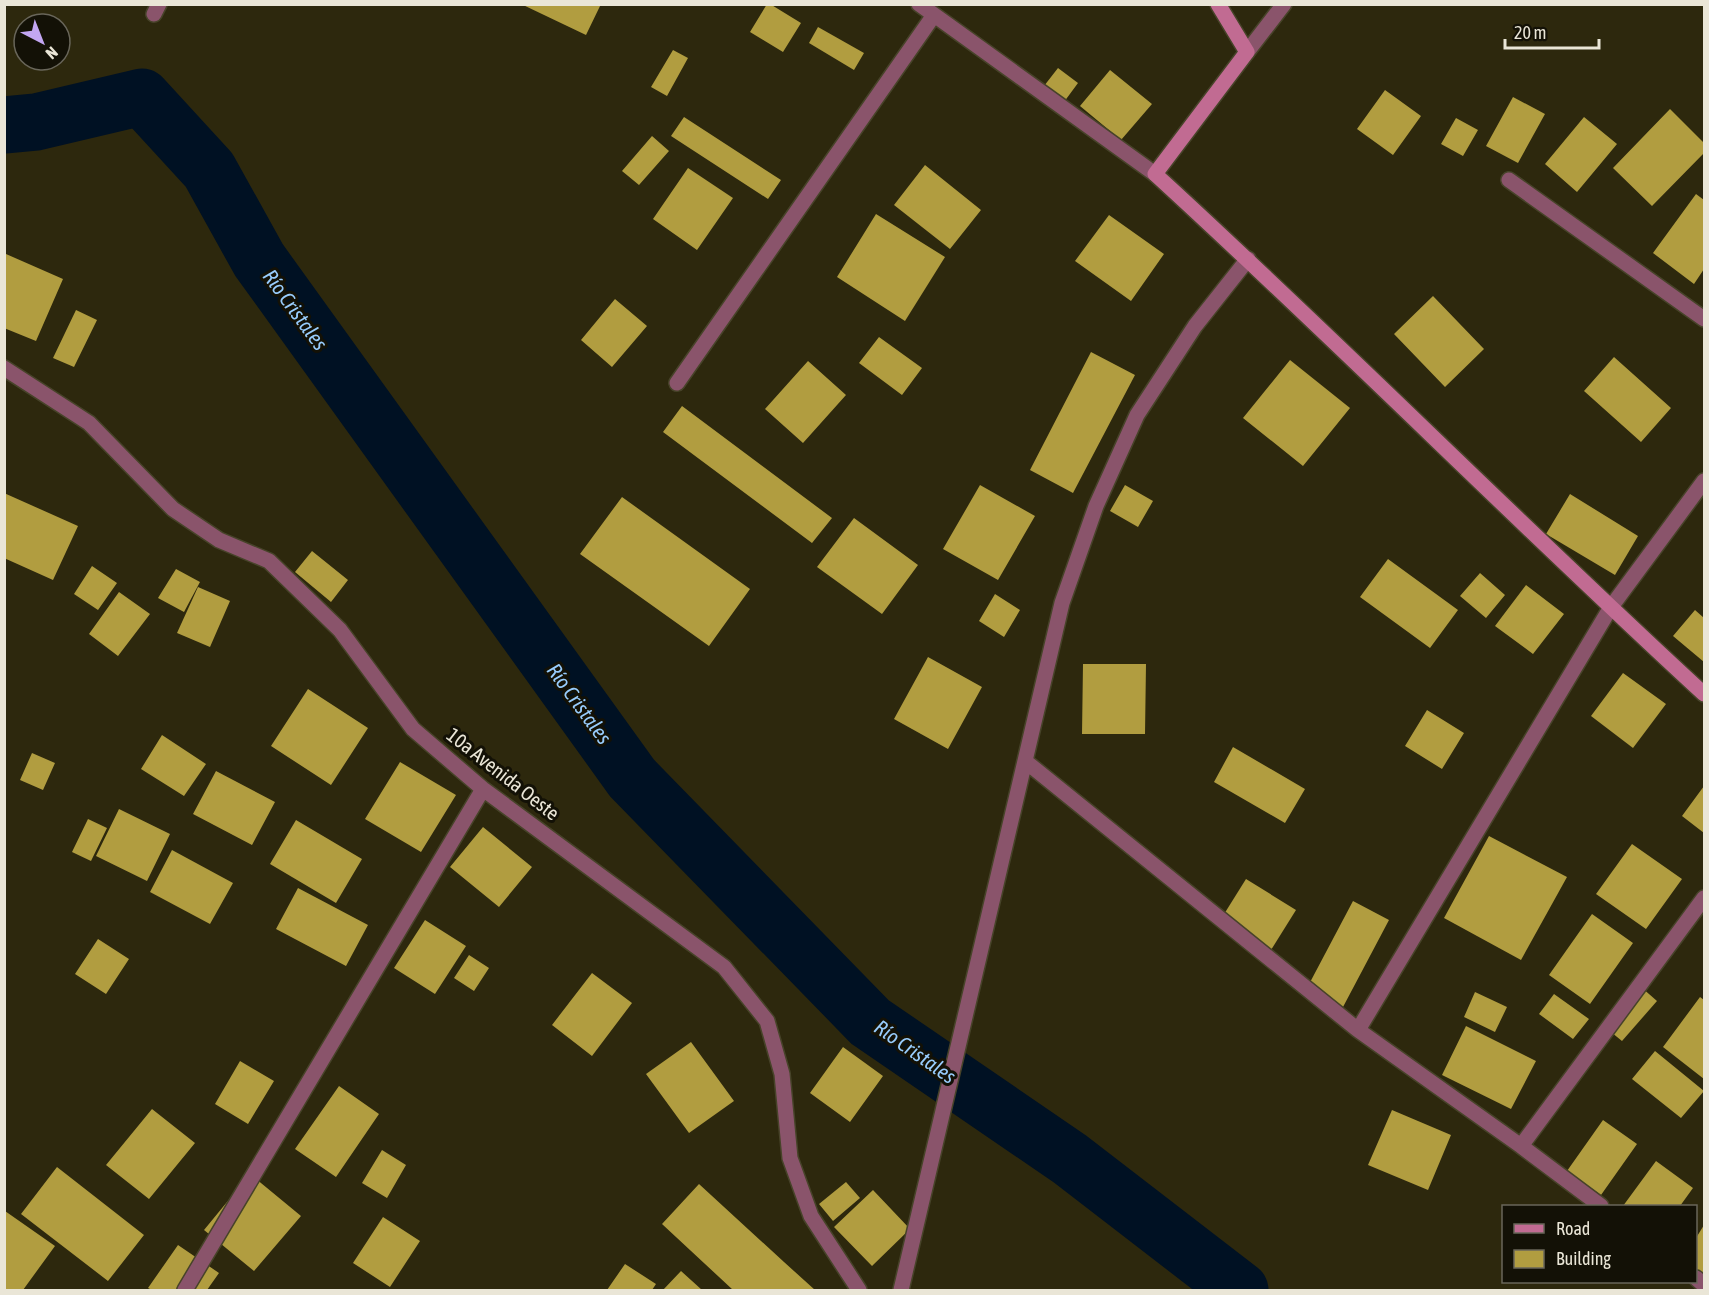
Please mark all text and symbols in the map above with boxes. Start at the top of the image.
north arrow [12,12,72,72]
scale bar [1505,12,1600,50]
text: 20 m [1514,22,1546,43]
text: N [43,43,62,63]
water label: Río Cristales [259,264,333,354]
water label: Río Cristales [543,658,617,748]
street label: 10a Avenida Oeste [443,723,564,825]
water label: Río Cristales [870,1014,961,1088]
legend [1502,1205,1697,1283]
text: Road [1556,1218,1590,1239]
text: Building [1556,1248,1611,1269]

